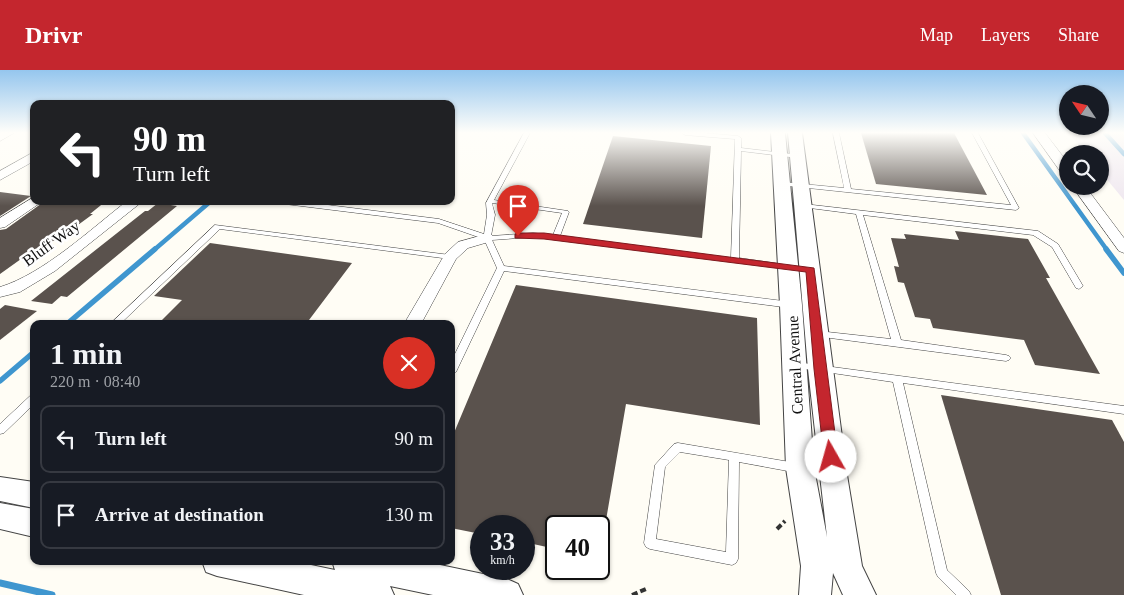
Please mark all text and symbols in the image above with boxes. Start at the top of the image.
text: Drivr [25,22,82,48]
text: Map [920,25,953,45]
text: Layers [981,25,1030,45]
text: Share [1058,25,1099,45]
north arrow [1059,85,1109,135]
map controls [1059,85,1109,195]
icon: left [50,120,115,185]
text: 90 m [133,120,206,159]
button: search [1059,145,1109,195]
text: Turn left [133,161,210,186]
pin [497,185,539,236]
icon: arrive [504,192,532,220]
street label: Bluff Way [19,217,83,270]
street label: Central Avenue [784,315,806,415]
text: 1 min [50,337,123,370]
button: close [383,337,435,389]
text: 220 m · 08:40 [50,373,140,390]
icon: left [52,425,80,453]
text: Turn left [95,428,167,449]
text: 90 m [394,428,433,449]
position arrow [804,430,856,482]
icon: arrive [52,501,80,529]
text: Arrive at destination [95,504,264,525]
text: 130 m [385,504,433,525]
speed limit sign: 40 [545,515,610,580]
text: 33 [490,528,515,555]
text: km/h [490,553,515,567]

